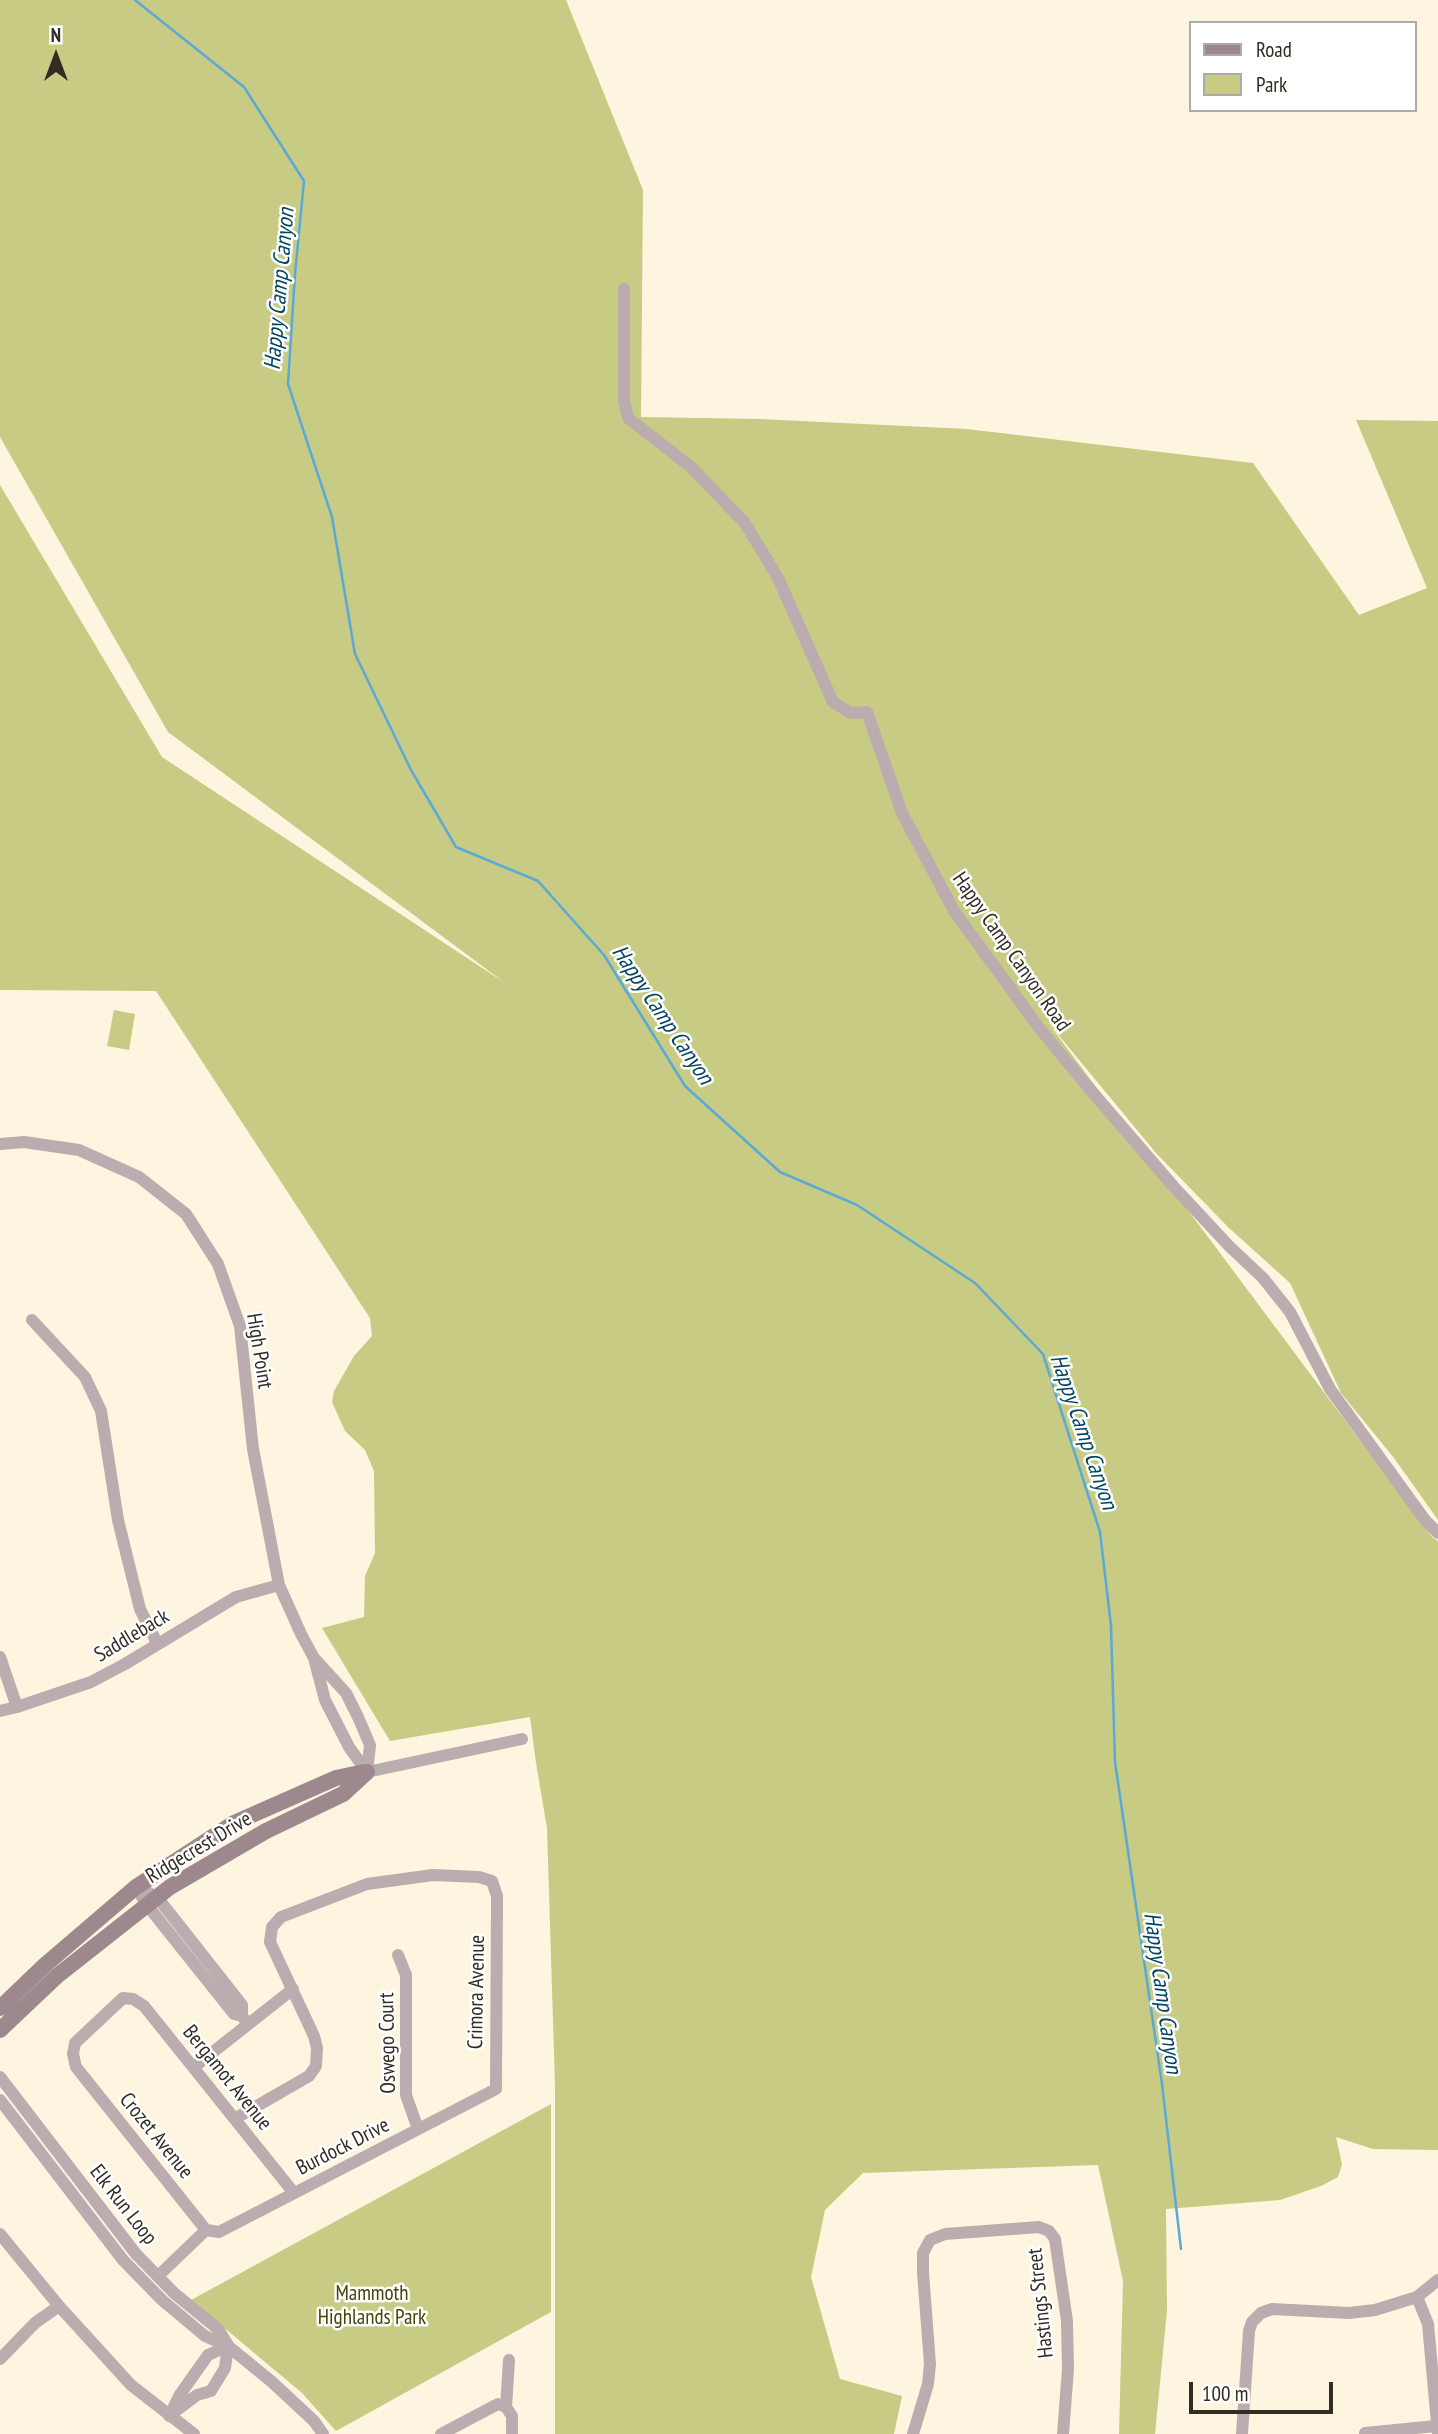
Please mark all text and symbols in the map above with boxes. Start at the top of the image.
north arrow [21,21,91,91]
legend [1190,21,1417,112]
text: N [51,23,61,47]
text: Road [1256,36,1292,63]
text: Park [1256,71,1287,98]
water label: Happy Camp Canyon [259,207,301,371]
street label: Happy Camp Canyon Road [947,868,1075,1036]
water label: Happy Camp Canyon [605,940,719,1090]
street label: High Point [241,1311,277,1391]
water label: Happy Camp Canyon [1044,1351,1122,1513]
street label: Saddleback [90,1604,174,1668]
street label: Ridgecrest Drive [142,1807,256,1889]
water label: Happy Camp Canyon [1137,1911,1187,2075]
street label: Crimora Avenue [463,1935,491,2049]
street label: Oswego Court [375,1992,401,2094]
street label: Bergamot Avenue [177,2020,277,2136]
street label: Crozet Avenue [114,2088,198,2184]
street label: Burdock Drive [292,2113,394,2181]
street label: Elk Run Loop [84,2160,162,2250]
street label: Hastings Street [1023,2247,1059,2359]
park label: Mammoth Highlands Park [318,2281,426,2331]
scale bar [1193,2368,1336,2412]
text: 100 m [1202,2380,1248,2407]

